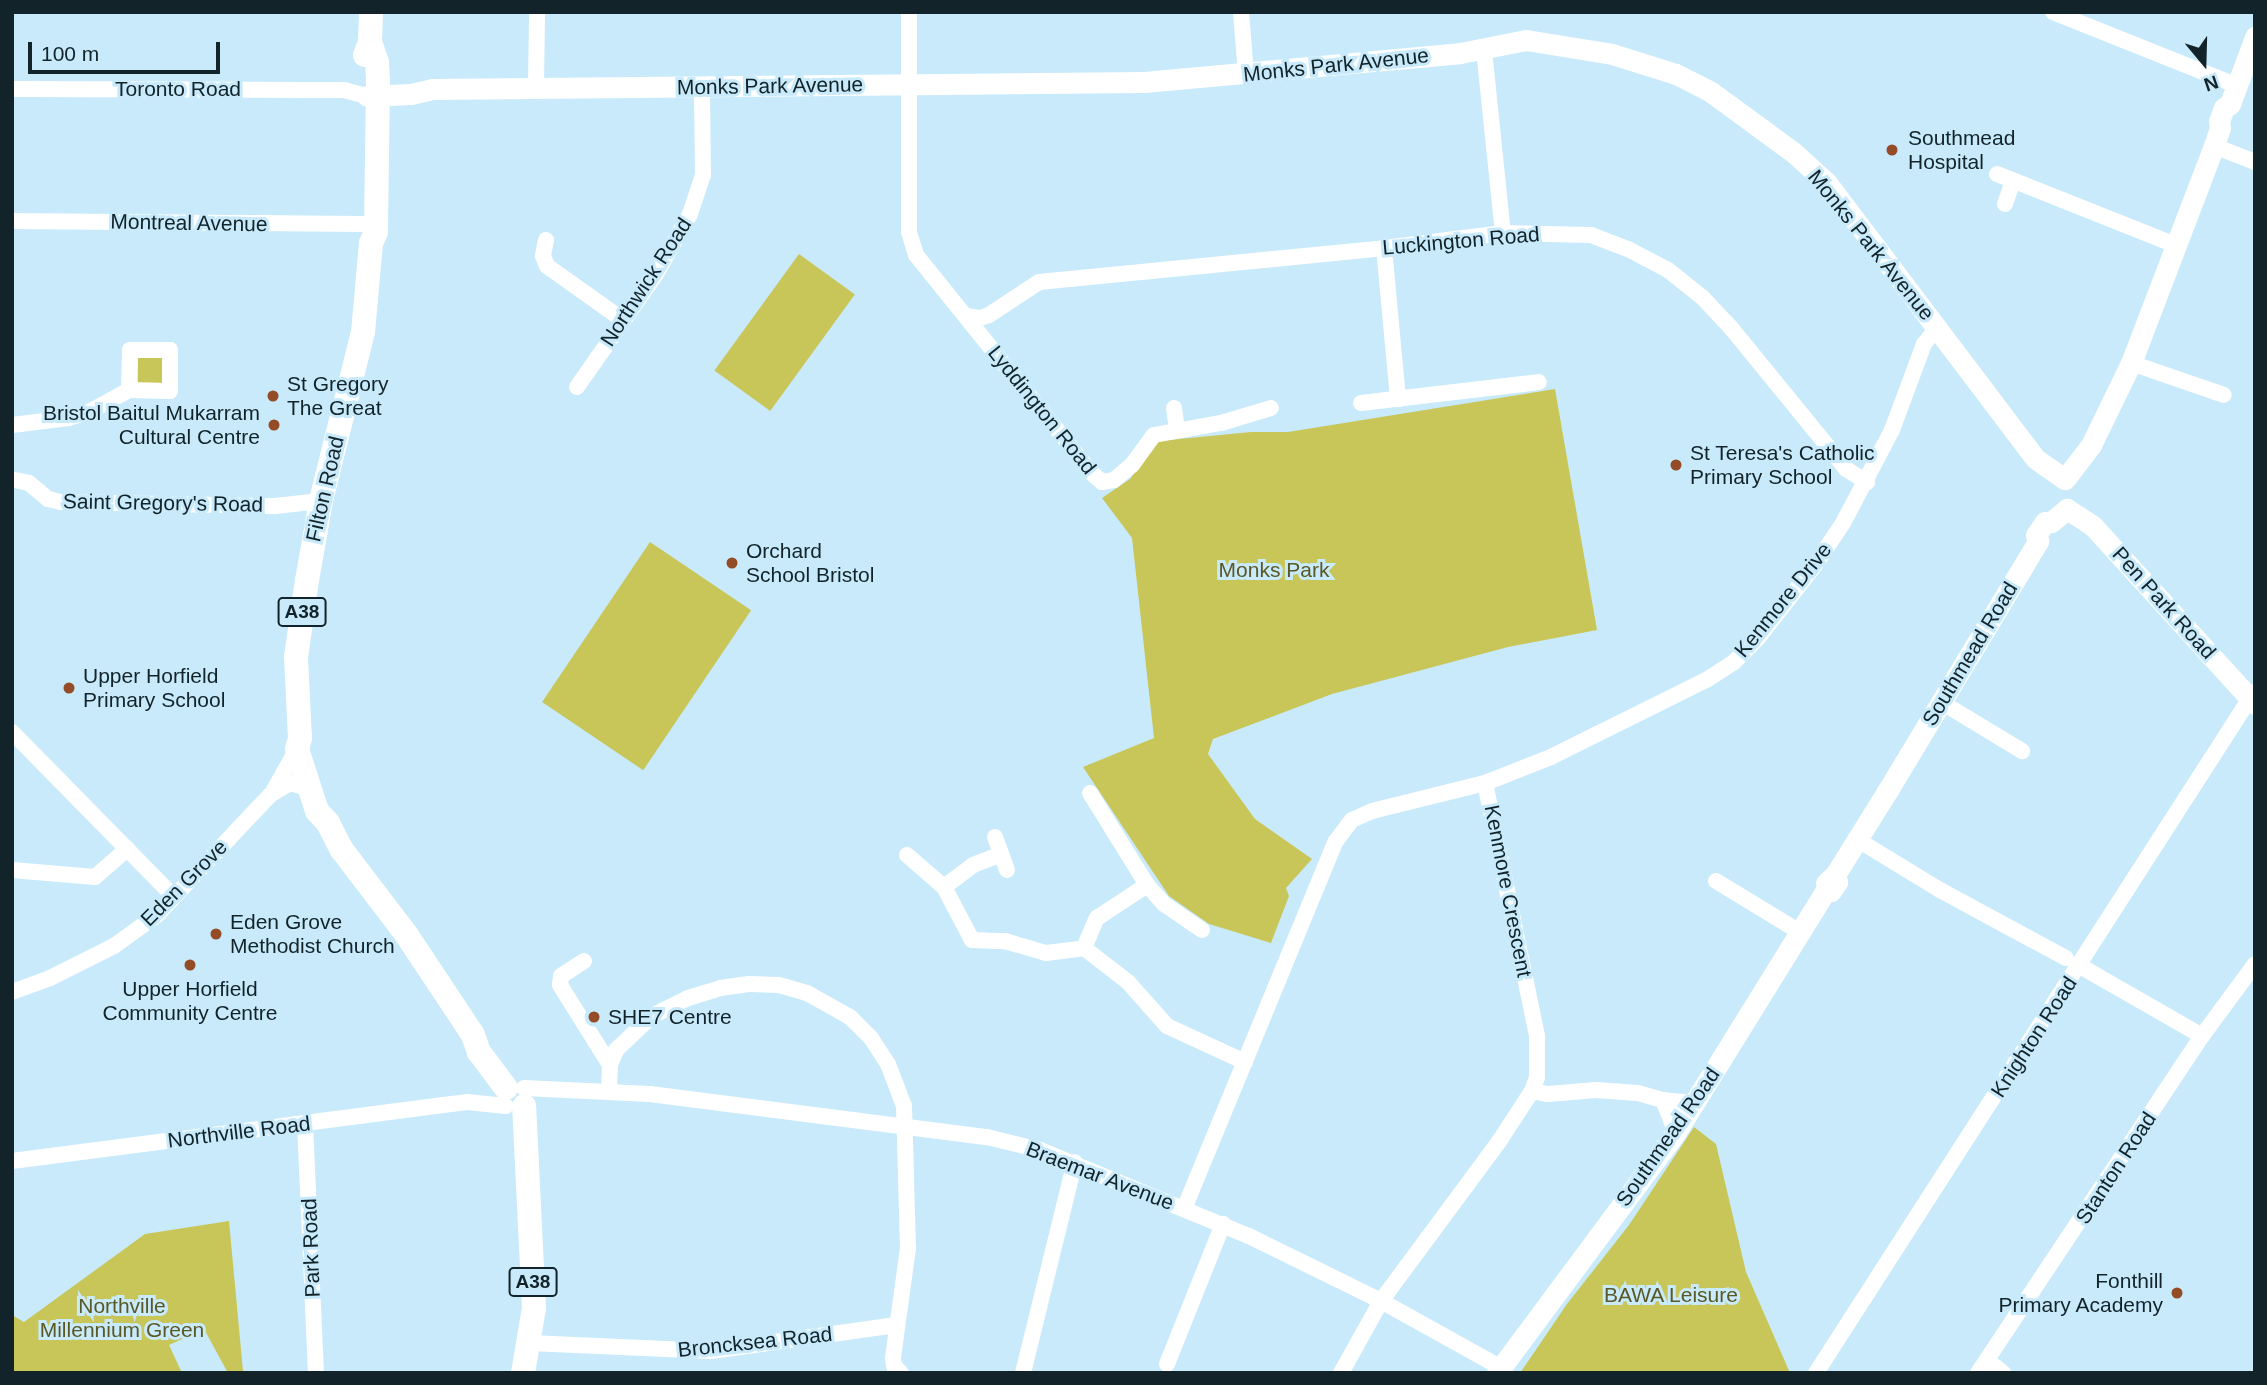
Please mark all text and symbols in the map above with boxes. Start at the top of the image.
scale bar [32,28,224,72]
north arrow [2169,28,2239,98]
text: 100 m [41,42,99,65]
street label: Monks Park Avenue [1241,43,1431,87]
text: N [2201,71,2221,95]
street label: Monks Park Avenue [676,72,864,100]
street label: Toronto Road [115,76,241,102]
place label: Southmead Hospital [1908,125,2015,175]
marker: Southmead Hospital [1882,140,1902,160]
street label: Monks Park Avenue [1802,164,1940,326]
street label: Montreal Avenue [110,209,268,237]
street label: Northwick Road [595,213,697,351]
street label: Luckington Road [1381,222,1541,260]
street label: Lyddington Road [982,341,1102,479]
place label: St Gregory The Great [287,371,389,421]
marker: St Gregory The Great [265,388,281,404]
place label: Bristol Baitul Mukarram Cultural Centre [43,400,260,450]
marker: Bristol Baitul Mukarram Cultural Centre [266,417,282,433]
street label: Filton Road [301,434,349,544]
place label: St Teresa's Catholic Primary School [1690,440,1875,490]
marker: St Teresa's Catholic Primary School [1668,457,1684,473]
street label: Saint Gregory's Road [63,489,263,517]
place label: Orchard School Bristol [746,538,874,588]
street label: Kenmore Drive [1729,538,1837,662]
street label: Pen Park Road [2107,542,2221,664]
marker: Orchard School Bristol [724,555,740,571]
park label: Monks Park [1219,557,1329,583]
street label: Southmead Road [1917,577,2023,731]
road number: A38 [278,596,326,628]
place label: Upper Horfield Primary School [83,663,225,713]
marker: Upper Horfield Primary School [61,680,77,696]
street label: Kenmore Crescent [1479,803,1537,979]
street label: Eden Grove [135,834,233,932]
place label: Eden Grove Methodist Church [230,909,395,959]
marker: Eden Grove Methodist Church [208,926,224,942]
marker: Upper Horfield Community Centre [182,957,198,973]
street label: Knighton Road [1986,972,2082,1102]
place label: Upper Horfield Community Centre [102,976,278,1026]
place label: SHE7 Centre [608,1004,732,1030]
marker: SHE7 Centre [586,1009,602,1025]
street label: Southmead Road [1611,1063,1725,1211]
street label: Stanton Road [2070,1107,2162,1229]
street label: Northville Road [166,1111,312,1153]
street label: Braemar Avenue [1022,1136,1178,1216]
street label: Park Road [297,1198,325,1298]
road number: A38 [508,1266,558,1298]
place label: Fonthill Primary Academy [1997,1268,2163,1318]
park label: BAWA Leisure [1604,1282,1738,1308]
marker: Fonthill Primary Academy [2169,1285,2185,1301]
park label: Northville Millennium Green [40,1293,204,1343]
street label: Broncksea Road [676,1321,834,1363]

